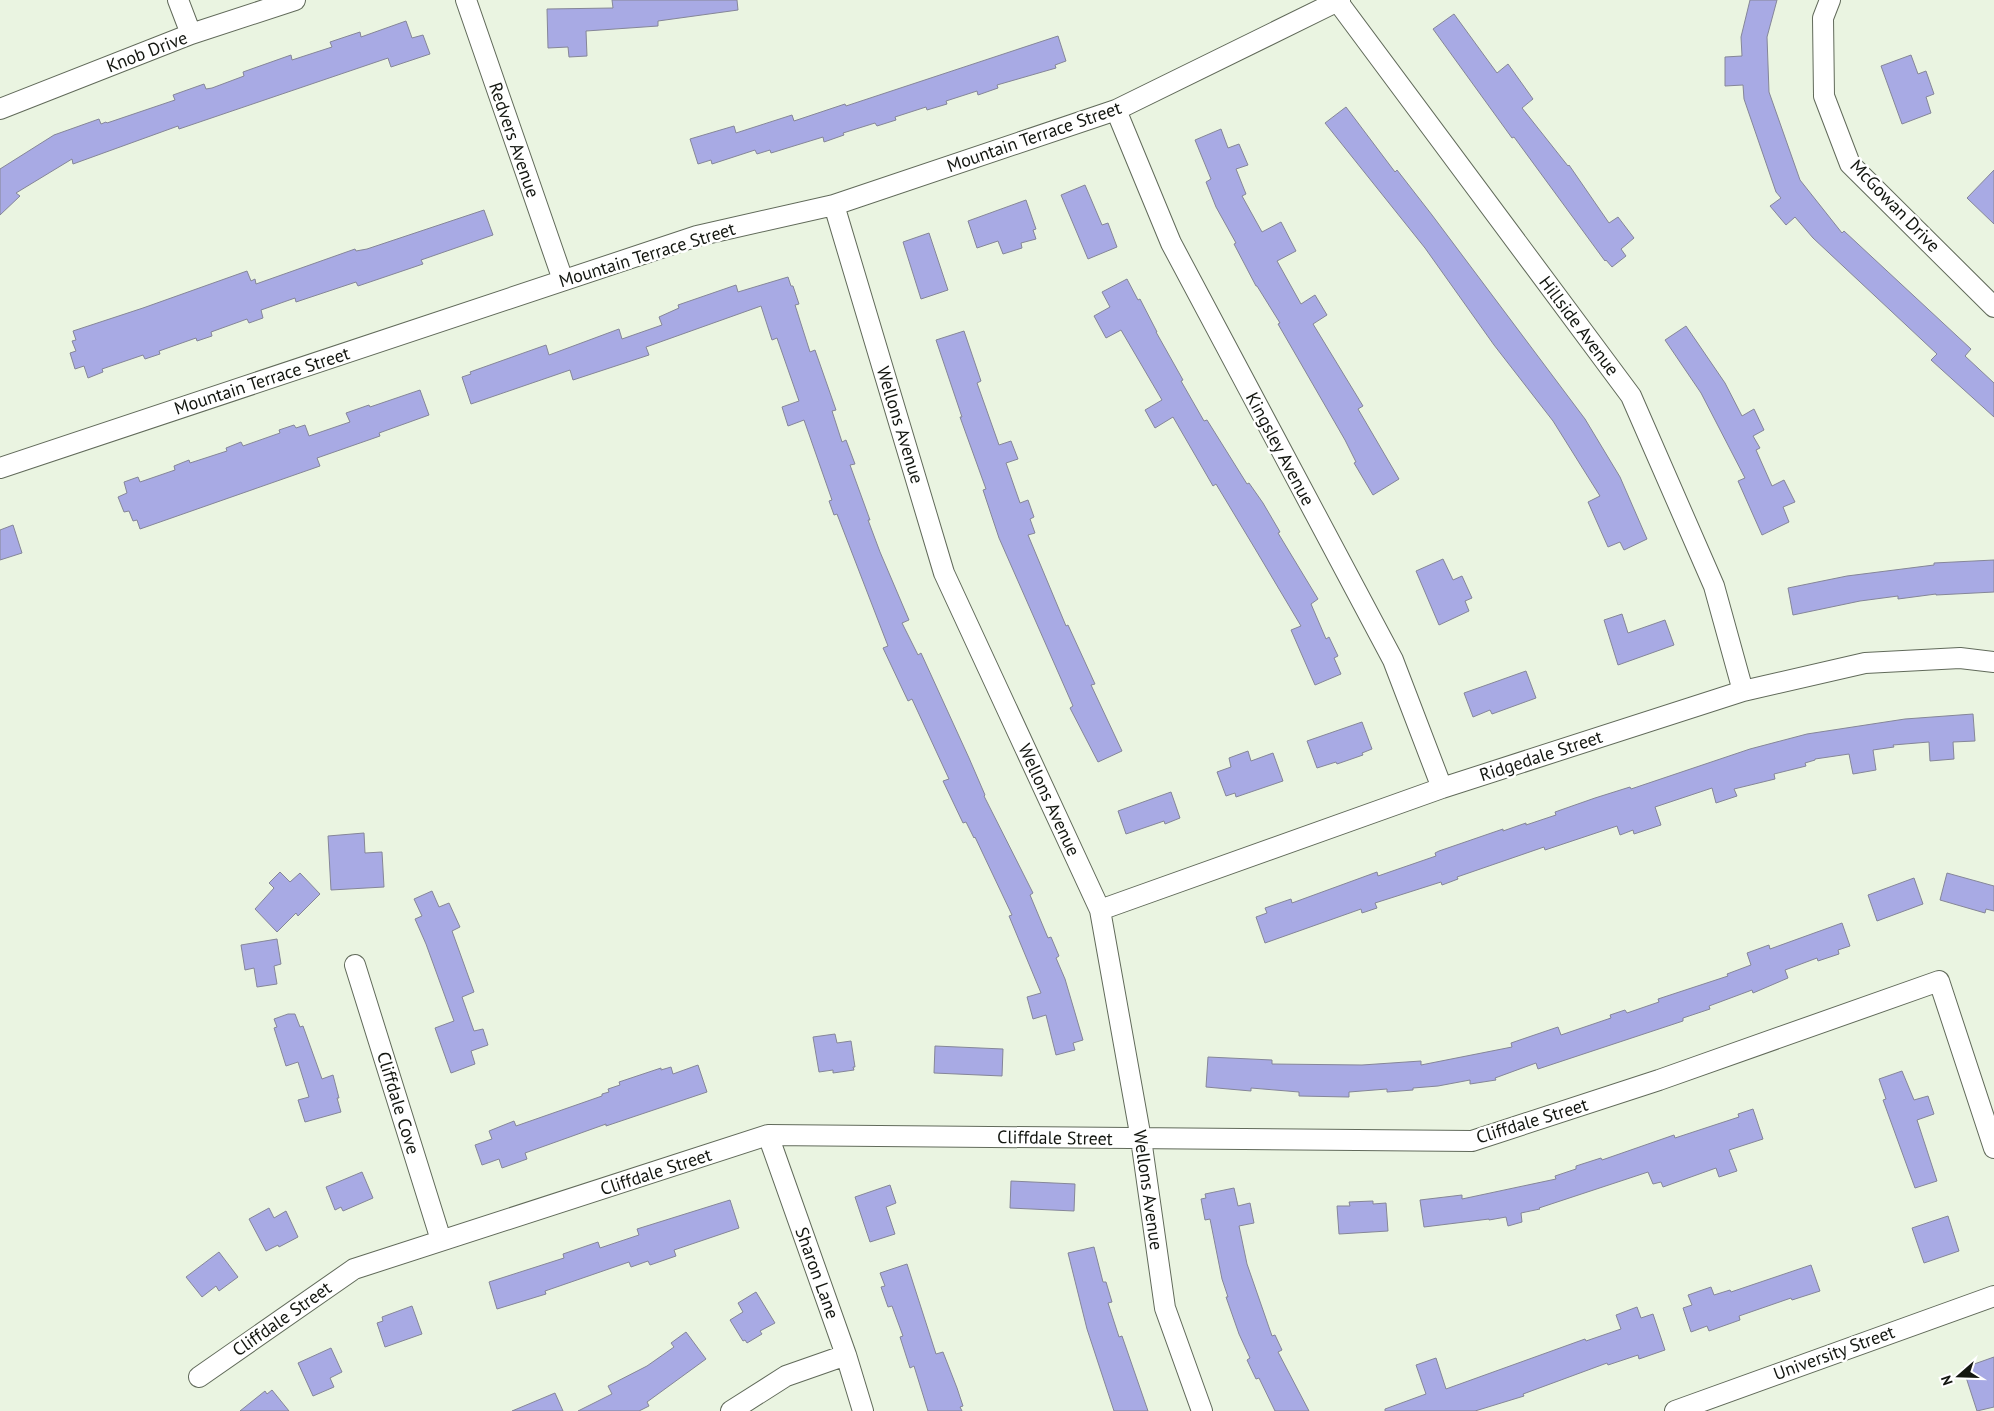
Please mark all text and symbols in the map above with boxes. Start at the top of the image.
street label: Knob Drive [103,26,191,77]
street label: Redvers Avenue [484,79,545,201]
street label: Mountain Terrace Street [944,96,1124,177]
street label: McGowan Drive [1845,155,1945,257]
street label: Mountain Terrace Street [556,217,738,292]
street label: Hillside Avenue [1534,271,1624,380]
street label: Mountain Terrace Street [171,341,352,420]
street label: Wellons Avenue [872,363,929,486]
street label: Kingsley Avenue [1241,388,1320,509]
street label: Ridgedale Street [1477,725,1605,786]
street label: Wellons Avenue [1013,740,1086,860]
street label: Cliffdale Cove [372,1049,425,1157]
street label: Cliffdale Street [1473,1093,1591,1148]
street label: Cliffdale Street [997,1125,1113,1150]
street label: Wellons Avenue [1129,1128,1168,1252]
street label: Cliffdale Street [597,1143,714,1200]
street label: Sharon Lane [790,1224,845,1322]
street label: Cliffdale Street [228,1276,336,1361]
street label: University Street [1770,1320,1898,1385]
north arrow [1934,1351,1984,1401]
text: N [1937,1373,1957,1388]

